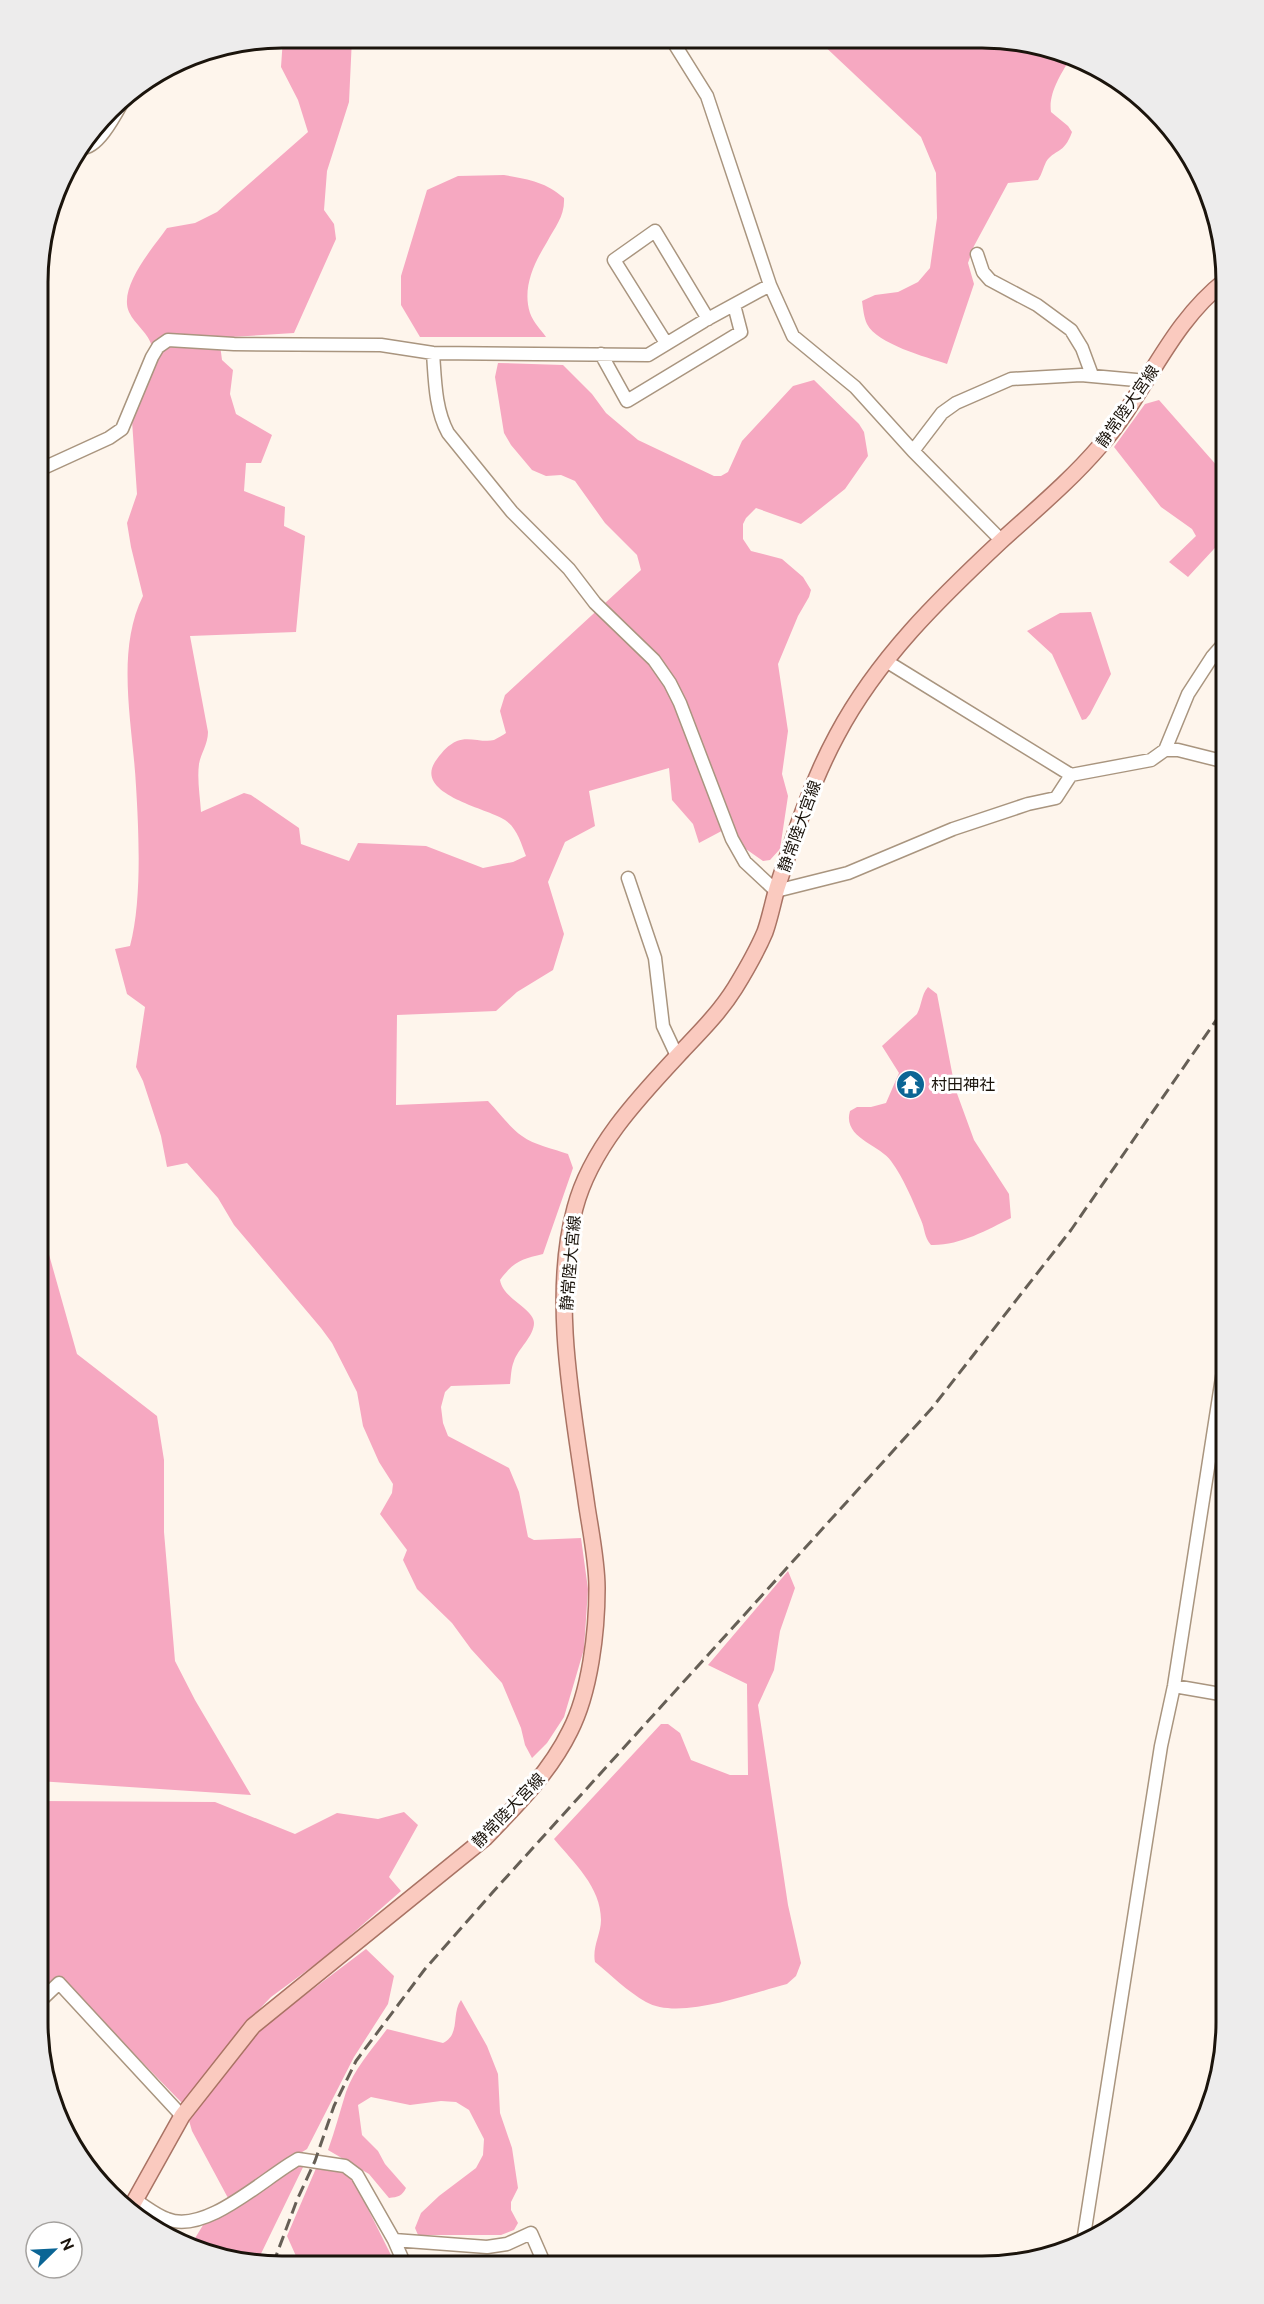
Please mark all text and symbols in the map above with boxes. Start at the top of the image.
street label: 静常陸大宮線 [1092,362,1162,450]
street label: 静常陸大宮線 [774,778,824,874]
temple icon: 村田神社 [894,1068,926,1100]
place label: 村田神社 [931,1075,995,1093]
street label: 静常陸大宮線 [557,1214,583,1312]
street label: 静常陸大宮線 [468,1769,548,1851]
north arrow [24,2220,84,2280]
text: N [57,2235,78,2253]

